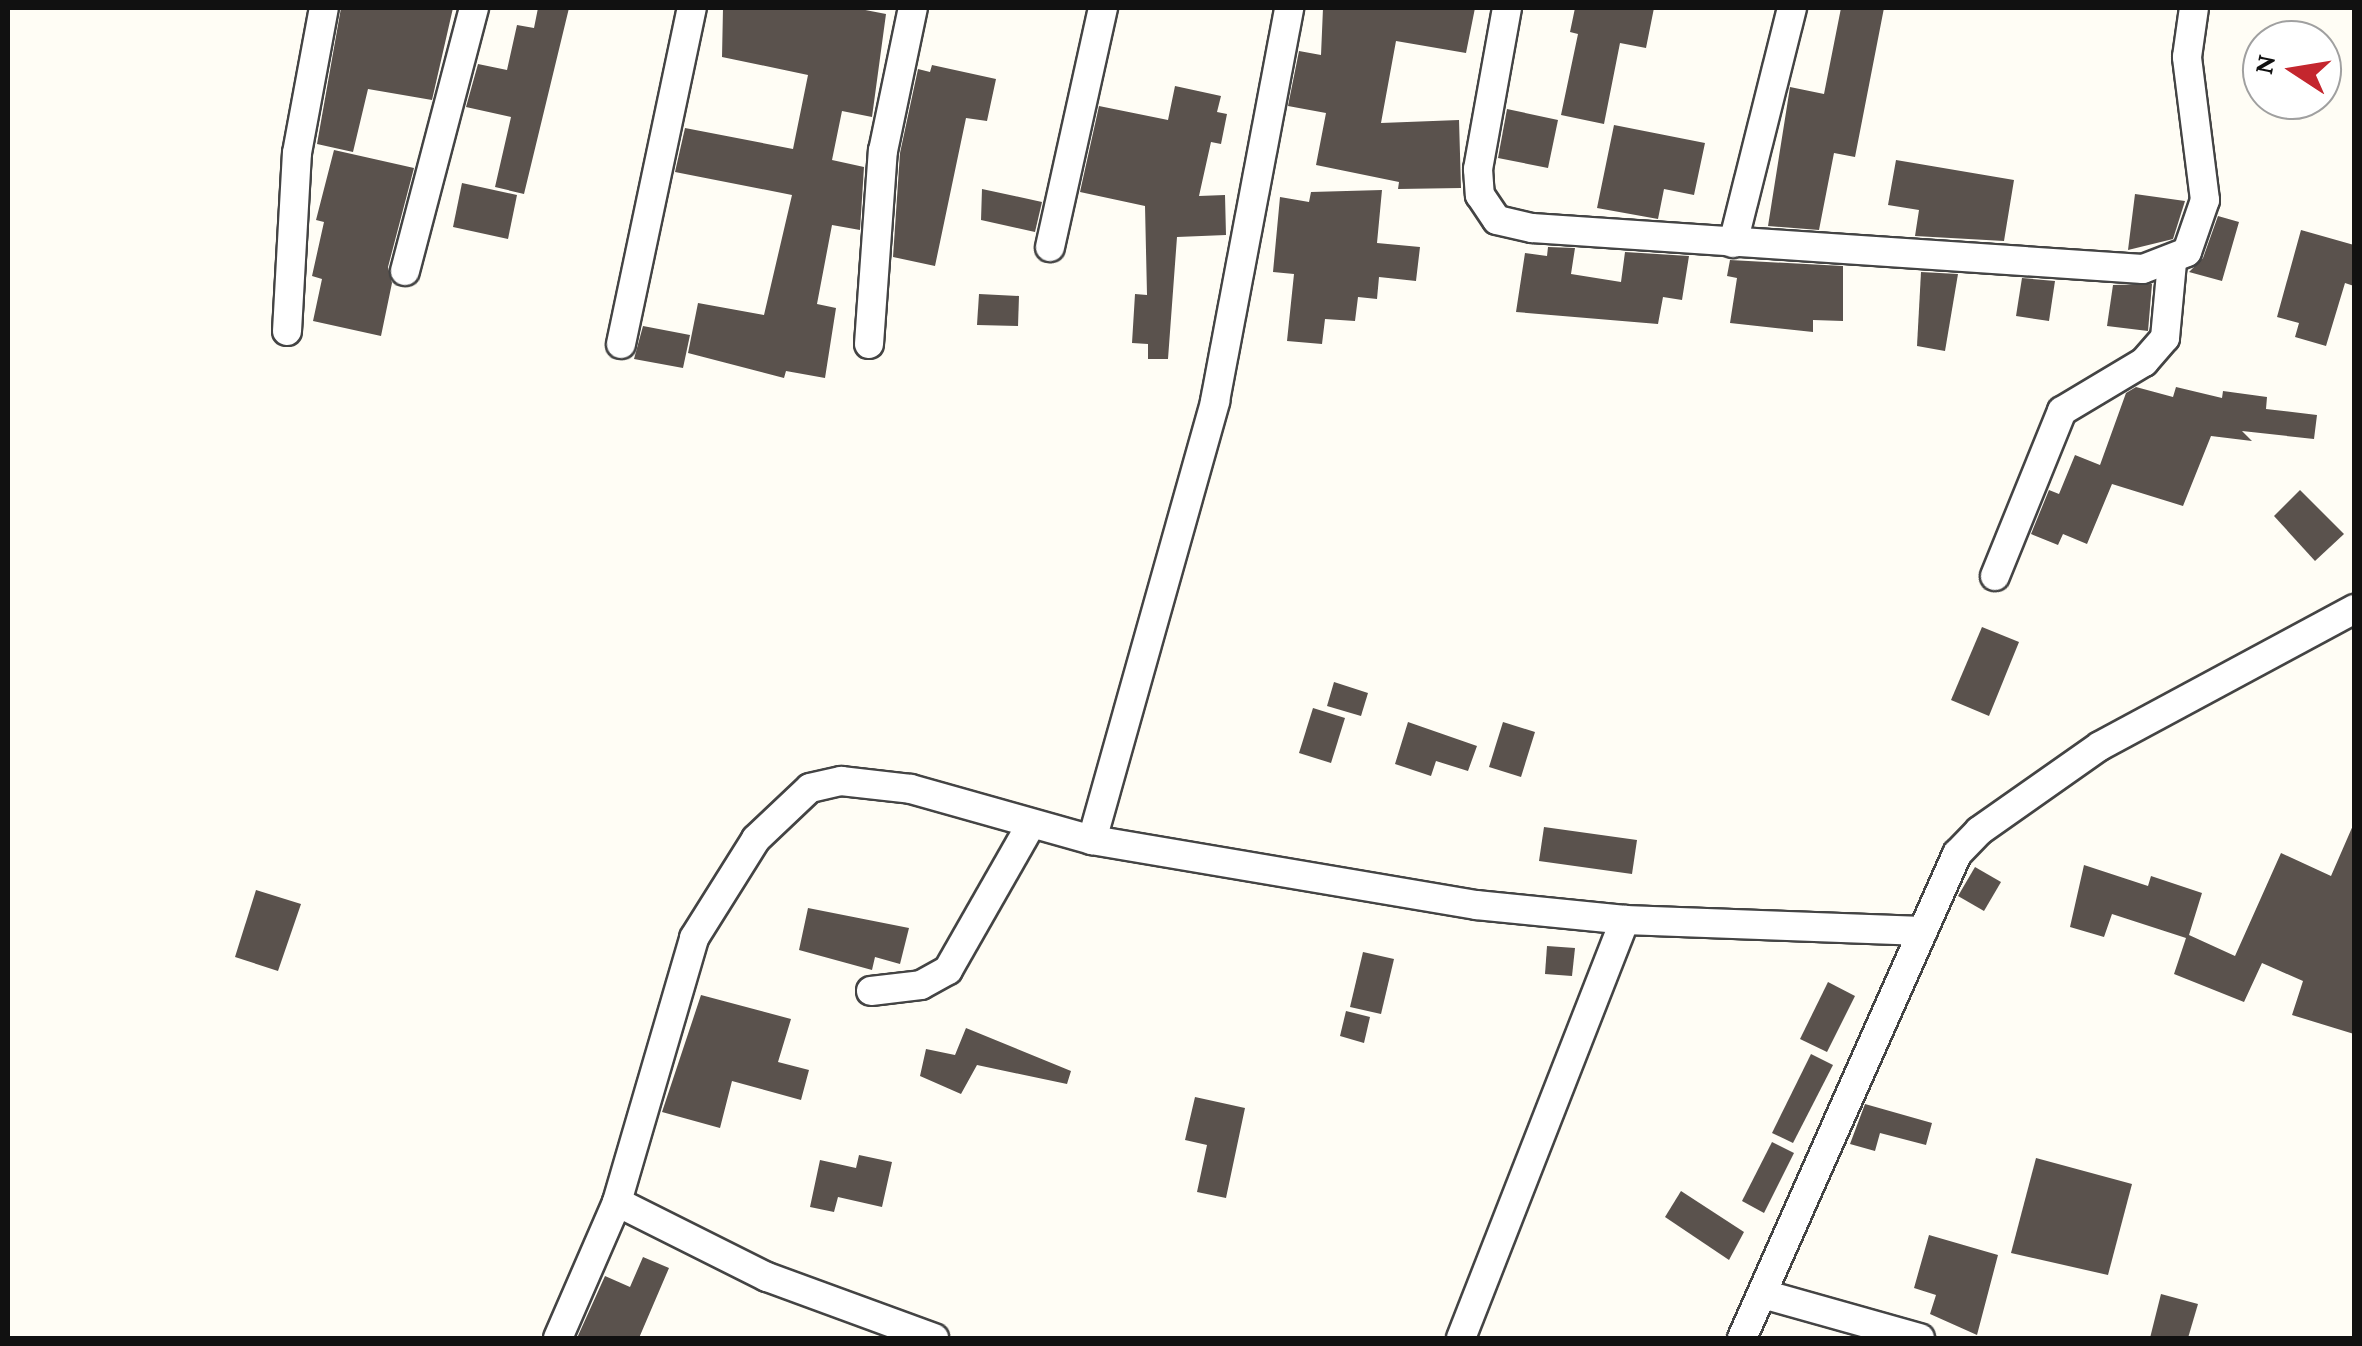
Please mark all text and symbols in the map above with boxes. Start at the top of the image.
north arrow [2242,20,2342,120]
text: N [2247,52,2281,77]

